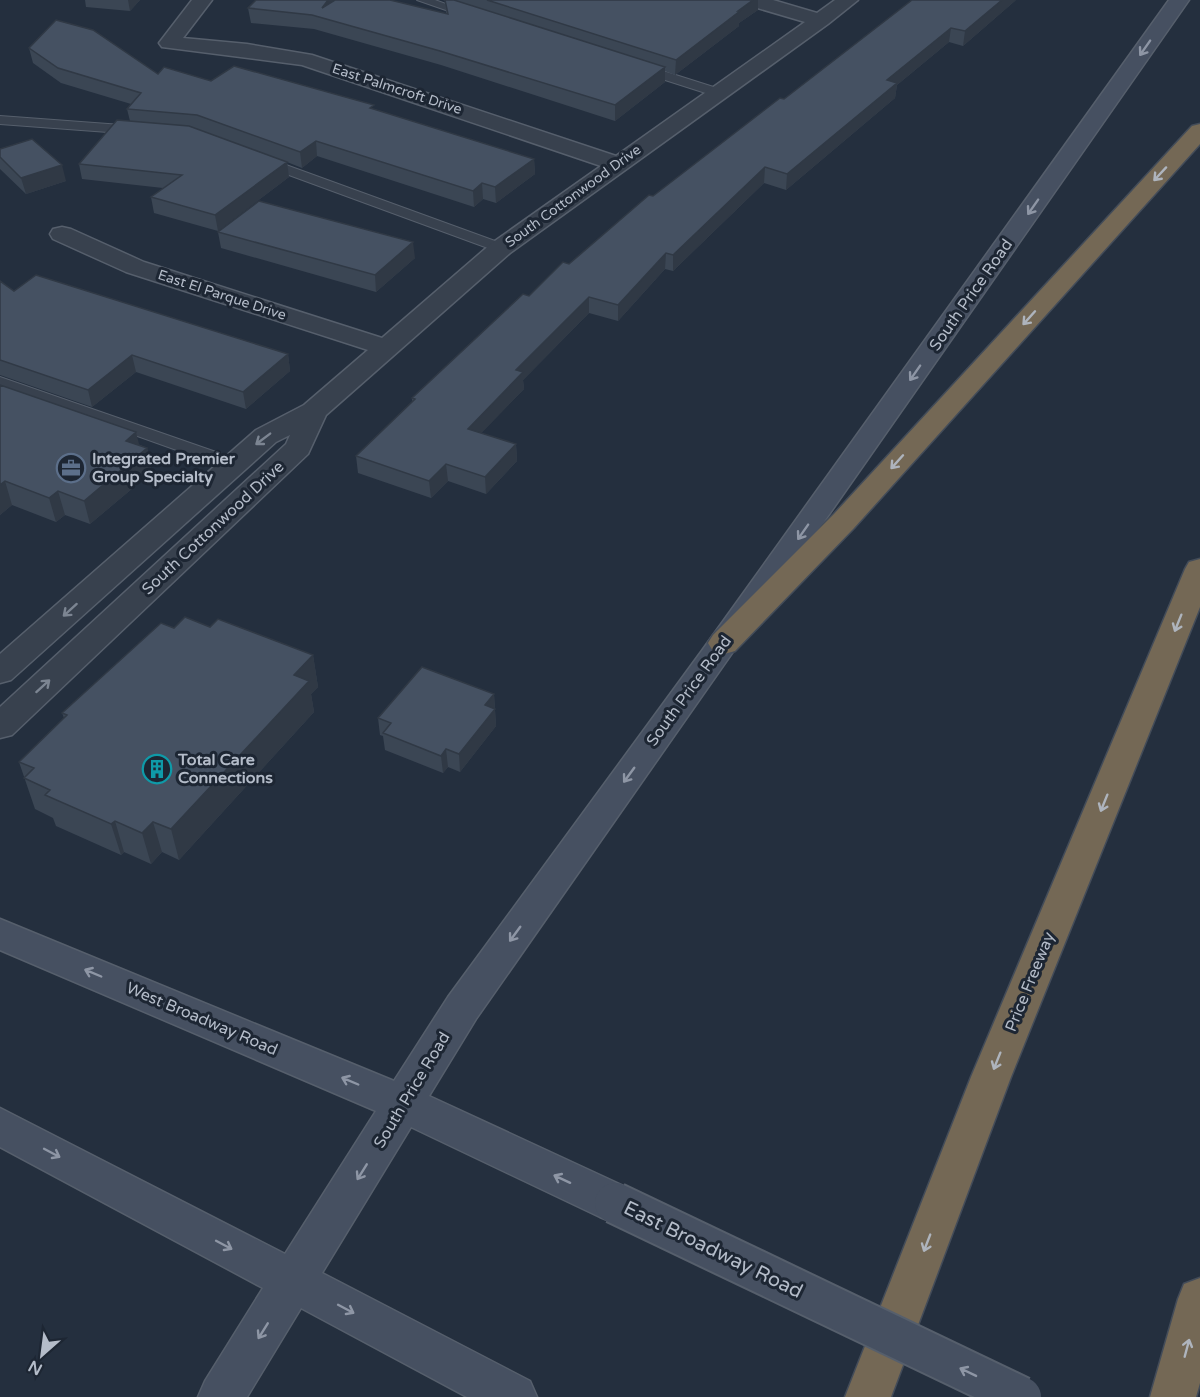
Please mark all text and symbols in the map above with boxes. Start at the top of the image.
one-way arrow [1139,39,1151,55]
street label: East Palmcroft Drive [330,60,464,118]
street label: South Cottonwood Drive [502,141,644,251]
one-way arrow [1153,166,1167,181]
one-way arrow [1027,199,1039,215]
street label: South Price Road [925,235,1017,355]
street label: East El Parque Drive [156,266,288,324]
one-way arrow [1022,311,1036,326]
one-way arrow [909,365,921,381]
one-way arrow [255,432,271,445]
place label: Integrated Premier Group Specialty [92,449,236,487]
office icon: Integrated Premier Group Specialty [55,452,87,484]
one-way arrow [890,454,904,469]
street label: South Cottonwood Drive [138,457,288,599]
one-way arrow [796,524,809,540]
one-way arrow [63,603,78,617]
one-way arrow [1172,613,1183,632]
street label: South Price Road [642,632,736,750]
one-way arrow [35,679,50,693]
place label: Total Care Connections [177,750,273,788]
building icon: Total Care Connections [141,753,173,785]
one-way arrow [623,767,635,783]
one-way arrow [1098,794,1109,812]
one-way arrow [509,925,521,941]
street label: Price Freeway [1001,929,1059,1035]
one-way arrow [84,967,103,978]
street label: West Broadway Road [123,978,281,1060]
street label: South Price Road [369,1028,455,1152]
one-way arrow [991,1052,1002,1070]
one-way arrow [341,1075,360,1086]
one-way arrow [43,1148,61,1160]
one-way arrow [356,1163,369,1180]
one-way arrow [554,1172,572,1184]
street label: East Broadway Road [620,1196,806,1304]
one-way arrow [921,1234,932,1252]
one-way arrow [215,1239,232,1251]
one-way arrow [337,1303,354,1315]
one-way arrow [256,1323,269,1340]
north arrow [12,1325,72,1385]
one-way arrow [1181,1339,1193,1358]
text: N [25,1356,46,1379]
one-way arrow [959,1365,977,1377]

